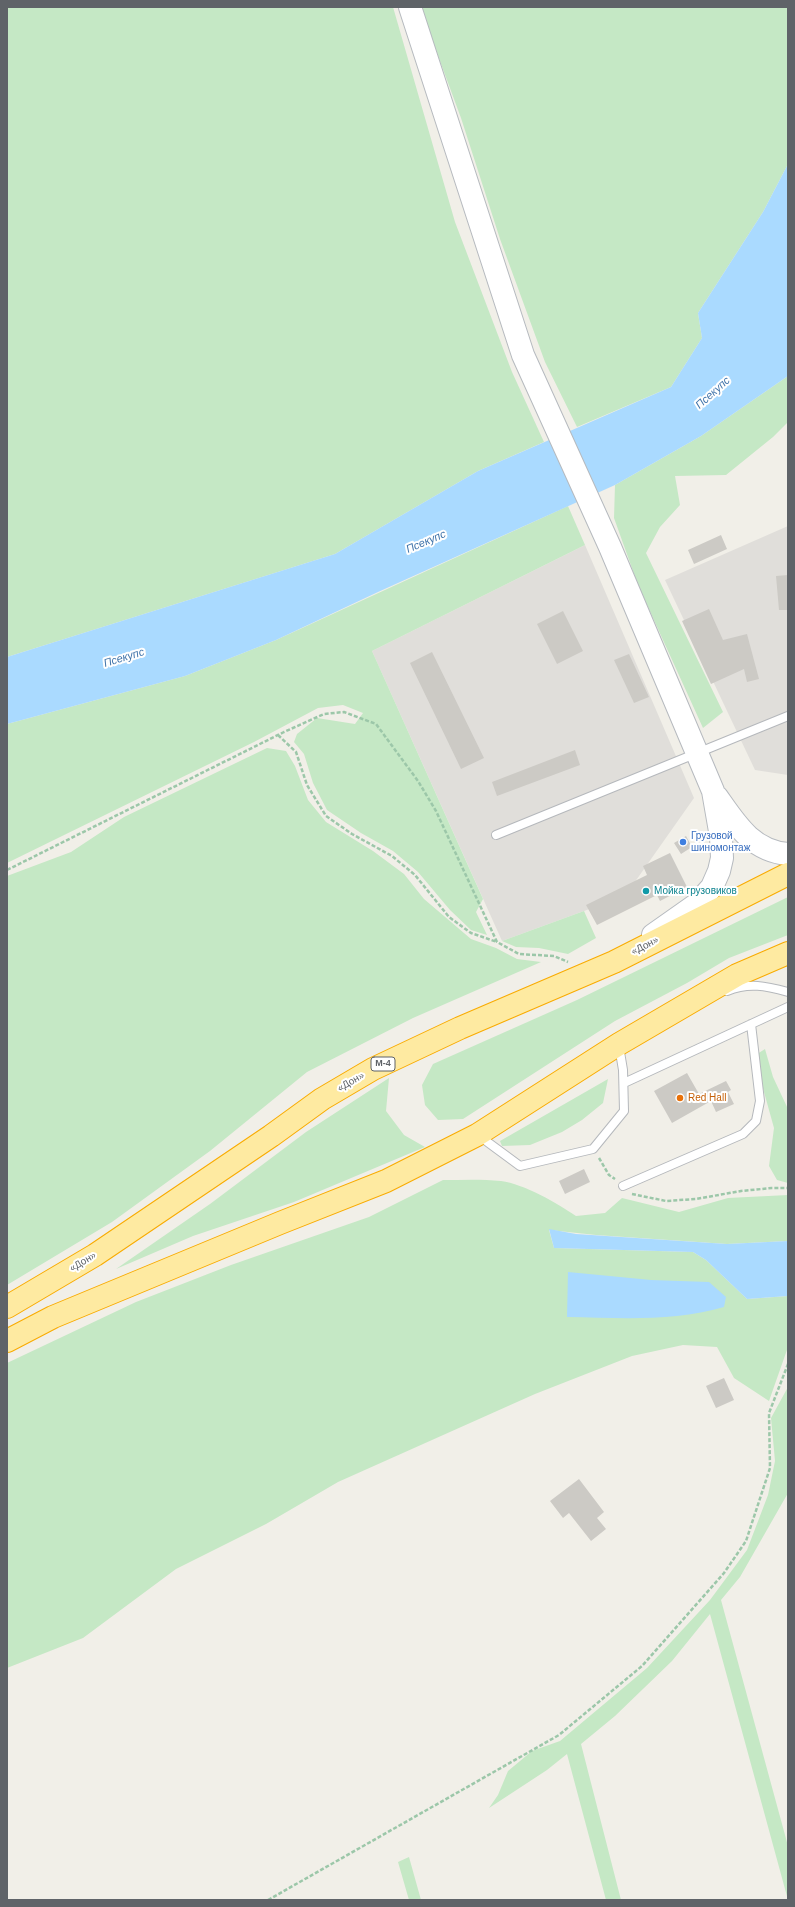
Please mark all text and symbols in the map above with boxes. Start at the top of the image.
water label: Псекупс [693,374,733,412]
water label: Псекупс [404,528,448,556]
water label: Псекупс [102,646,146,670]
place label: Грузовой шиномонтаж [691,830,750,854]
marker: Грузовой шиномонтаж [678,837,688,847]
place label: Мойка грузовиков [654,885,737,897]
marker: Мойка грузовиков [641,886,651,896]
street label: «Дон» [629,934,661,958]
road number: М-4 [371,1057,395,1071]
street label: «Дон» [335,1070,367,1094]
place label: Red Hall [688,1092,726,1104]
marker: Red Hall [675,1093,685,1103]
street label: «Дон» [67,1249,99,1275]

